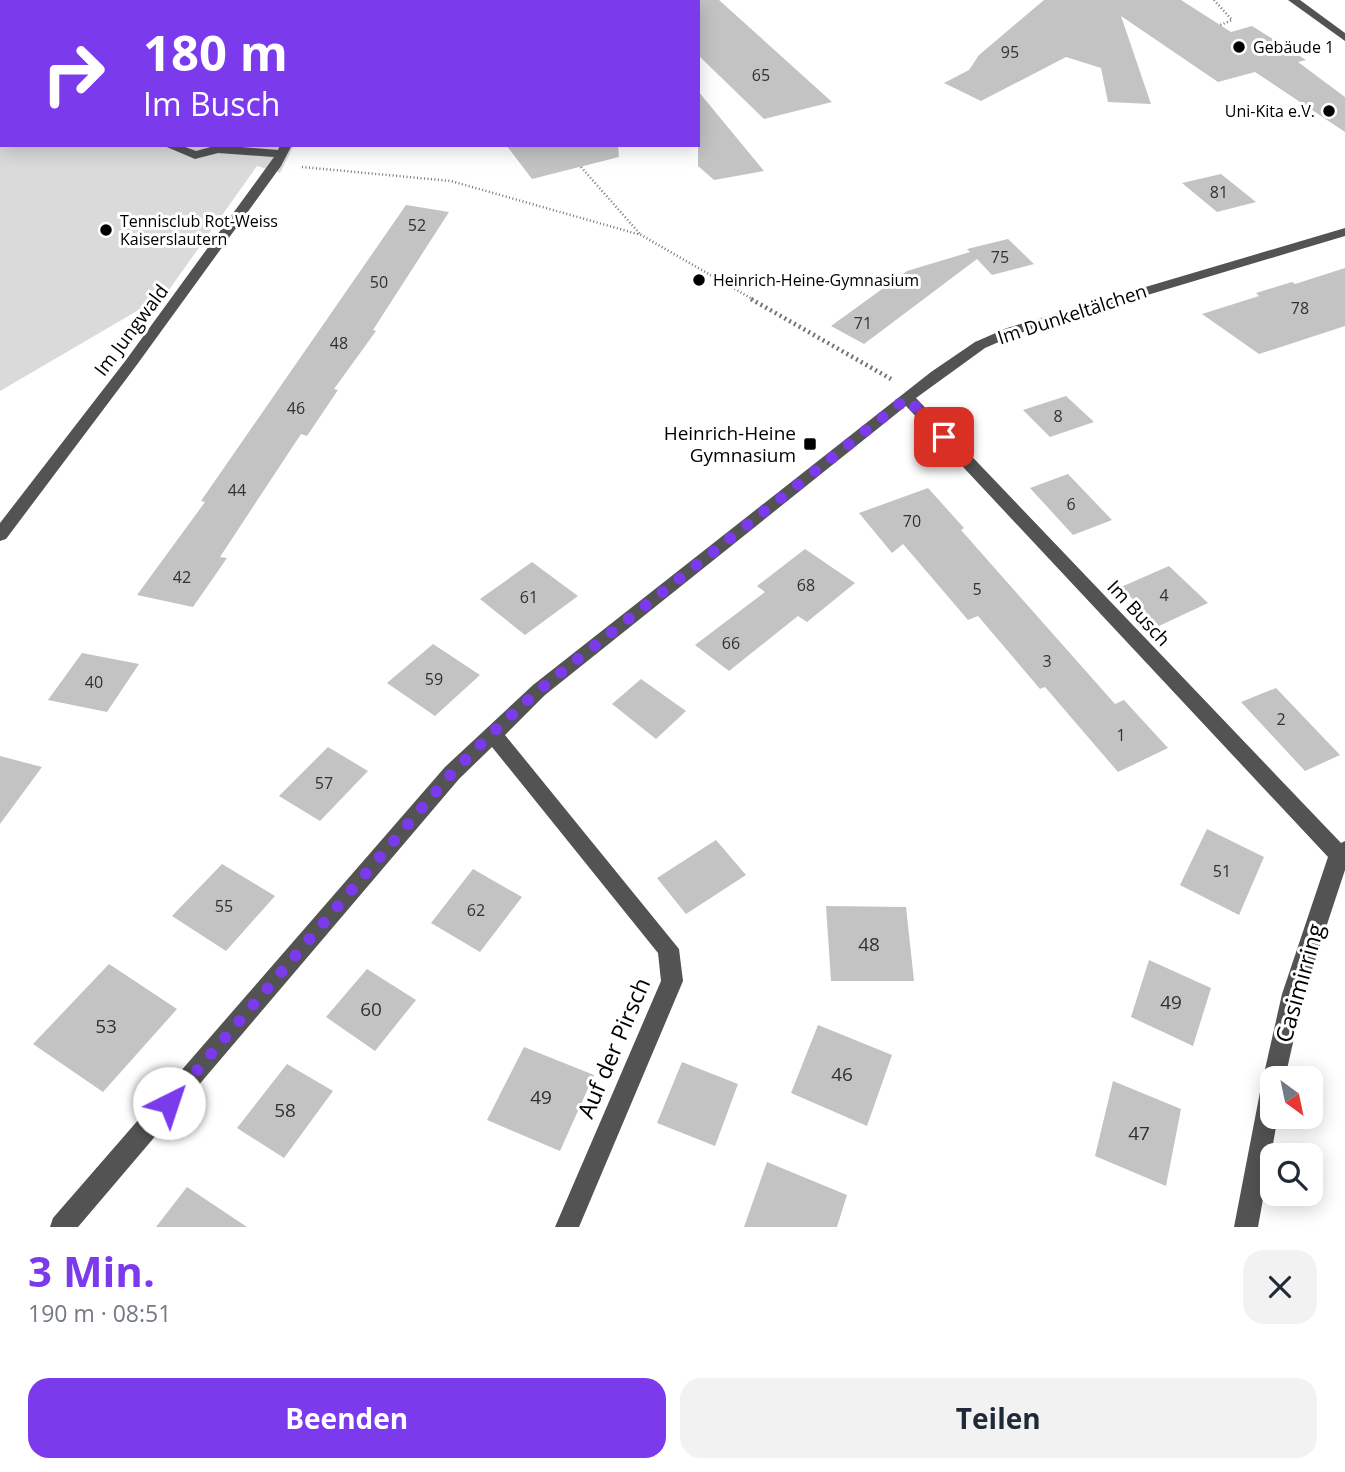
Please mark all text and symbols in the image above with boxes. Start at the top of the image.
text: 180 m [143,19,288,85]
icon: right [28,28,119,119]
place label: Gebäude 1 [1253,36,1334,58]
marker: Gebäude 1 [1231,39,1247,55]
house number: 95 [1001,41,1019,63]
house number: 65 [752,64,770,86]
text: Im Busch [143,82,280,125]
place label: Uni-Kita e.V. [1225,100,1315,122]
marker: Uni-Kita e.V. [1321,103,1337,119]
house number: 81 [1210,181,1228,203]
place label: Tennisclub Rot-Weiss Kaiserslautern [120,210,278,250]
house number: 52 [408,214,426,236]
marker: Tennisclub Rot-Weiss Kaiserslautern [98,222,114,238]
house number: 75 [991,246,1009,268]
place label: Heinrich-Heine-Gymnasium [713,269,919,291]
house number: 50 [370,271,388,293]
marker: Heinrich-Heine-Gymnasium [691,272,707,288]
street label: Im Dunkeltälchen [994,278,1150,350]
street label: Im Jungwald [88,279,174,381]
house number: 78 [1291,297,1309,319]
house number: 71 [854,312,872,334]
house number: 48 [330,332,348,354]
house number: 46 [287,397,305,419]
house number: 8 [1053,405,1063,427]
pin [914,407,974,467]
icon: arrive [925,418,963,456]
place label: Heinrich-Heine Gymnasium [664,420,796,468]
marker: Heinrich-Heine Gymnasium [802,436,818,452]
house number: 44 [228,479,246,501]
house number: 6 [1066,493,1076,515]
house number: 70 [903,510,921,532]
house number: 42 [173,566,191,588]
house number: 68 [797,574,815,596]
street label: Im Busch [1102,574,1176,652]
house number: 5 [972,578,982,600]
house number: 4 [1159,584,1169,606]
house number: 61 [520,586,538,608]
house number: 66 [722,632,740,654]
house number: 3 [1042,650,1052,672]
house number: 59 [425,668,443,690]
house number: 40 [85,671,103,693]
house number: 2 [1276,708,1286,730]
house number: 1 [1116,724,1126,746]
house number: 57 [315,772,333,794]
house number: 51 [1213,860,1231,882]
house number: 55 [215,895,233,917]
house number: 62 [467,899,485,921]
street label: Casimirring [1267,919,1331,1046]
house number: 48 [858,931,880,957]
street label: Auf der Pirsch [569,972,657,1123]
house number: 49 [1160,989,1182,1015]
house number: 60 [360,996,382,1022]
house number: 53 [95,1013,117,1039]
house number: 46 [831,1061,853,1087]
position arrow [132,1066,206,1140]
north arrow [1260,1066,1323,1129]
map controls [1260,1066,1323,1206]
house number: 49 [530,1084,552,1110]
house number: 58 [274,1097,296,1123]
house number: 47 [1128,1120,1150,1146]
button: search [1260,1143,1323,1206]
text: 3 Min. [28,1242,155,1299]
button: close [1243,1250,1317,1324]
text: 190 m · 08:51 [28,1297,171,1329]
button: Beenden [28,1378,666,1458]
button: Teilen [680,1378,1317,1458]

